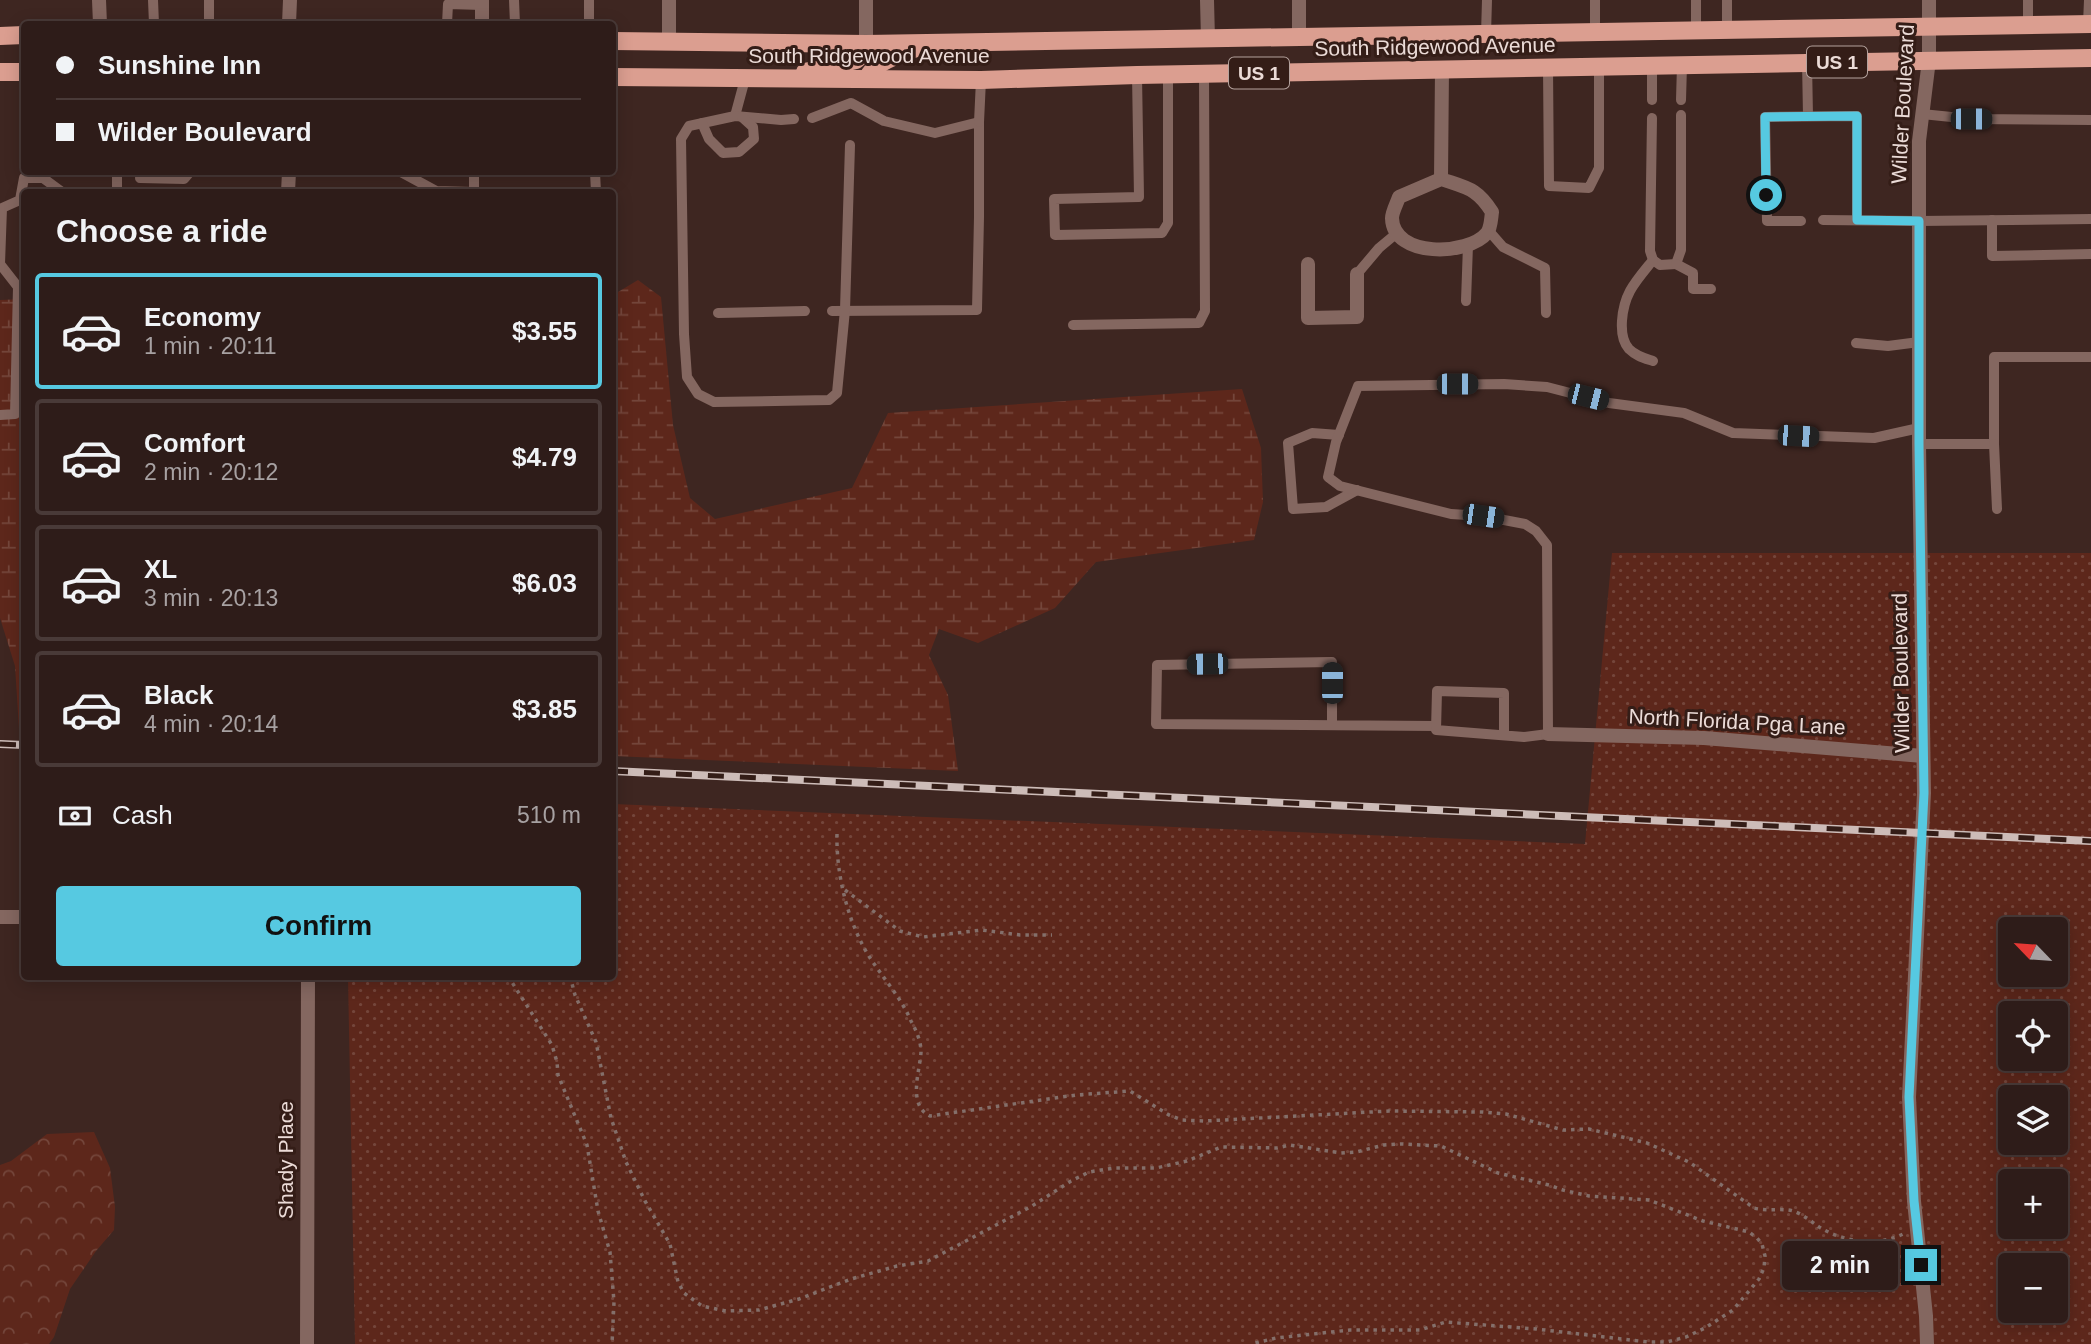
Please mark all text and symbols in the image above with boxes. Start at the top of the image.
street label: Wilder Boulevard [1887,24,1918,184]
street label: South Ridgewood Avenue [1314,33,1556,60]
street label: South Ridgewood Avenue [748,44,990,67]
road number: US 1 [1807,46,1867,78]
text: Sunshine Inn [98,50,261,80]
road number: US 1 [1229,58,1289,88]
car [1951,109,1993,130]
text: Wilder Boulevard [98,117,312,147]
route start [1750,179,1782,211]
text: Choose a ride [56,213,268,249]
icon: car [60,300,123,363]
text: Economy [144,302,261,332]
text: $3.55 [512,316,577,346]
text: 1 min · 20:11 [144,333,277,359]
car [1437,374,1479,395]
car [1566,382,1611,412]
car [1777,424,1820,448]
icon: car [60,426,123,489]
text: Comfort [144,428,245,458]
text: $4.79 [512,442,577,472]
text: 2 min · 20:12 [144,459,278,485]
car [1461,503,1506,529]
icon: car [60,552,123,615]
text: XL [144,554,177,584]
text: $6.03 [512,568,577,598]
text: 3 min · 20:13 [144,585,278,611]
street label: Wilder Boulevard [1888,593,1913,753]
car [1186,653,1229,675]
car [1322,662,1343,704]
icon: car [60,678,123,741]
text: Black [144,680,213,710]
text: $3.85 [512,694,577,724]
street label: North Florida Pga Lane [1628,704,1846,739]
text: 4 min · 20:14 [144,711,278,737]
icon: cash [56,797,94,835]
text: Cash [112,800,173,830]
text: 510 m [517,802,581,828]
button: Confirm [56,886,581,966]
north arrow [1998,917,2068,987]
map controls [1998,917,2068,1323]
button: locate [1998,1001,2068,1071]
button: layers [1998,1085,2068,1155]
street label: Shady Place [274,1101,297,1219]
button: + [1998,1169,2068,1239]
callout: 2 min [1781,1240,1896,1290]
route end [1905,1249,1937,1281]
text: 2 min [1810,1252,1870,1278]
button: − [1998,1253,2068,1323]

